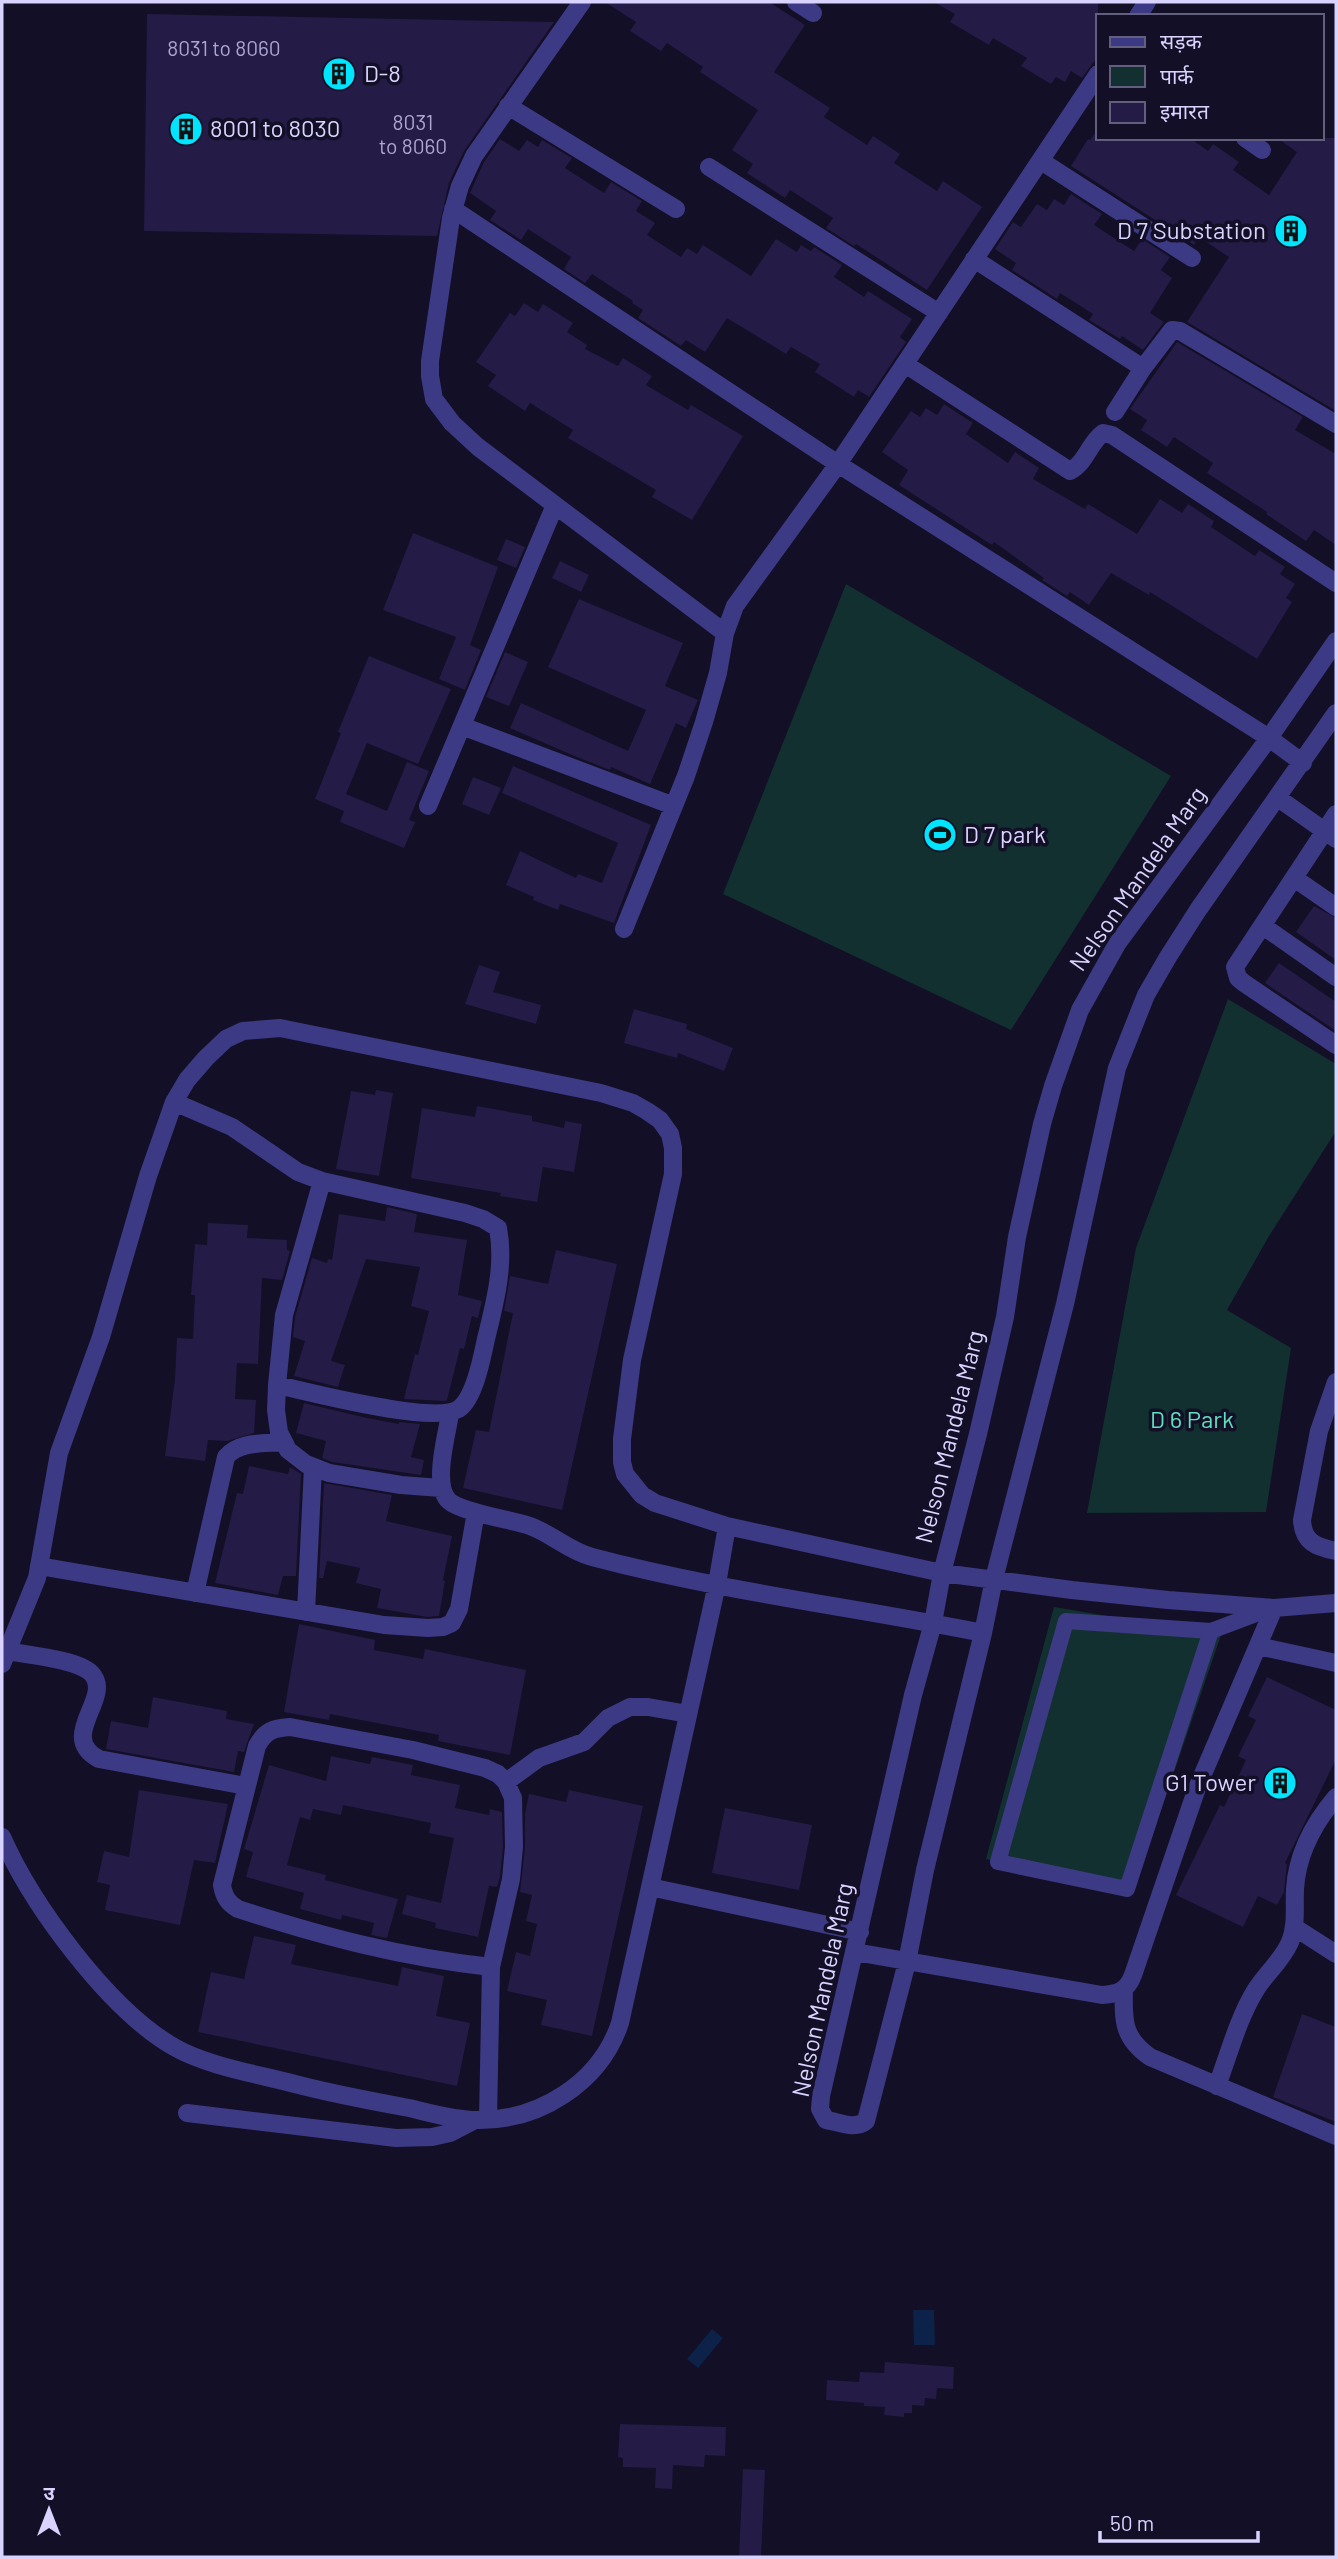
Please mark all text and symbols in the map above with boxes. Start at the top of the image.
legend [1096,14,1324,140]
text: सड़क [1160,28,1202,53]
house number: 8031 to 8060 [167,35,281,60]
building icon: D-8 [320,55,358,93]
place label: D-8 [364,58,401,87]
text: पार्क [1160,63,1194,88]
text: इमारत [1160,98,1210,123]
house number: 8031 to 8060 [379,109,447,158]
building icon: 8001 to 8030 [167,110,205,148]
place label: 8001 to 8030 [210,113,340,142]
building icon: D 7 Substation [1272,212,1310,250]
place label: D 7 Substation [1117,215,1266,244]
street label: Nelson Mandela Marg [1062,780,1211,976]
sports icon: D 7 park [921,816,959,854]
place label: D 7 park [964,819,1046,848]
street label: Nelson Mandela Marg [908,1327,989,1546]
park label: D 6 Park [1150,1404,1234,1433]
building icon: G1 Tower [1261,1764,1299,1802]
place label: G1 Tower [1165,1767,1256,1796]
street label: Nelson Mandela Marg [785,1880,858,2099]
north arrow [14,2475,84,2545]
text: उ [43,2481,55,2504]
scale bar [1100,2500,1258,2544]
text: 50 m [1110,2510,1154,2535]

